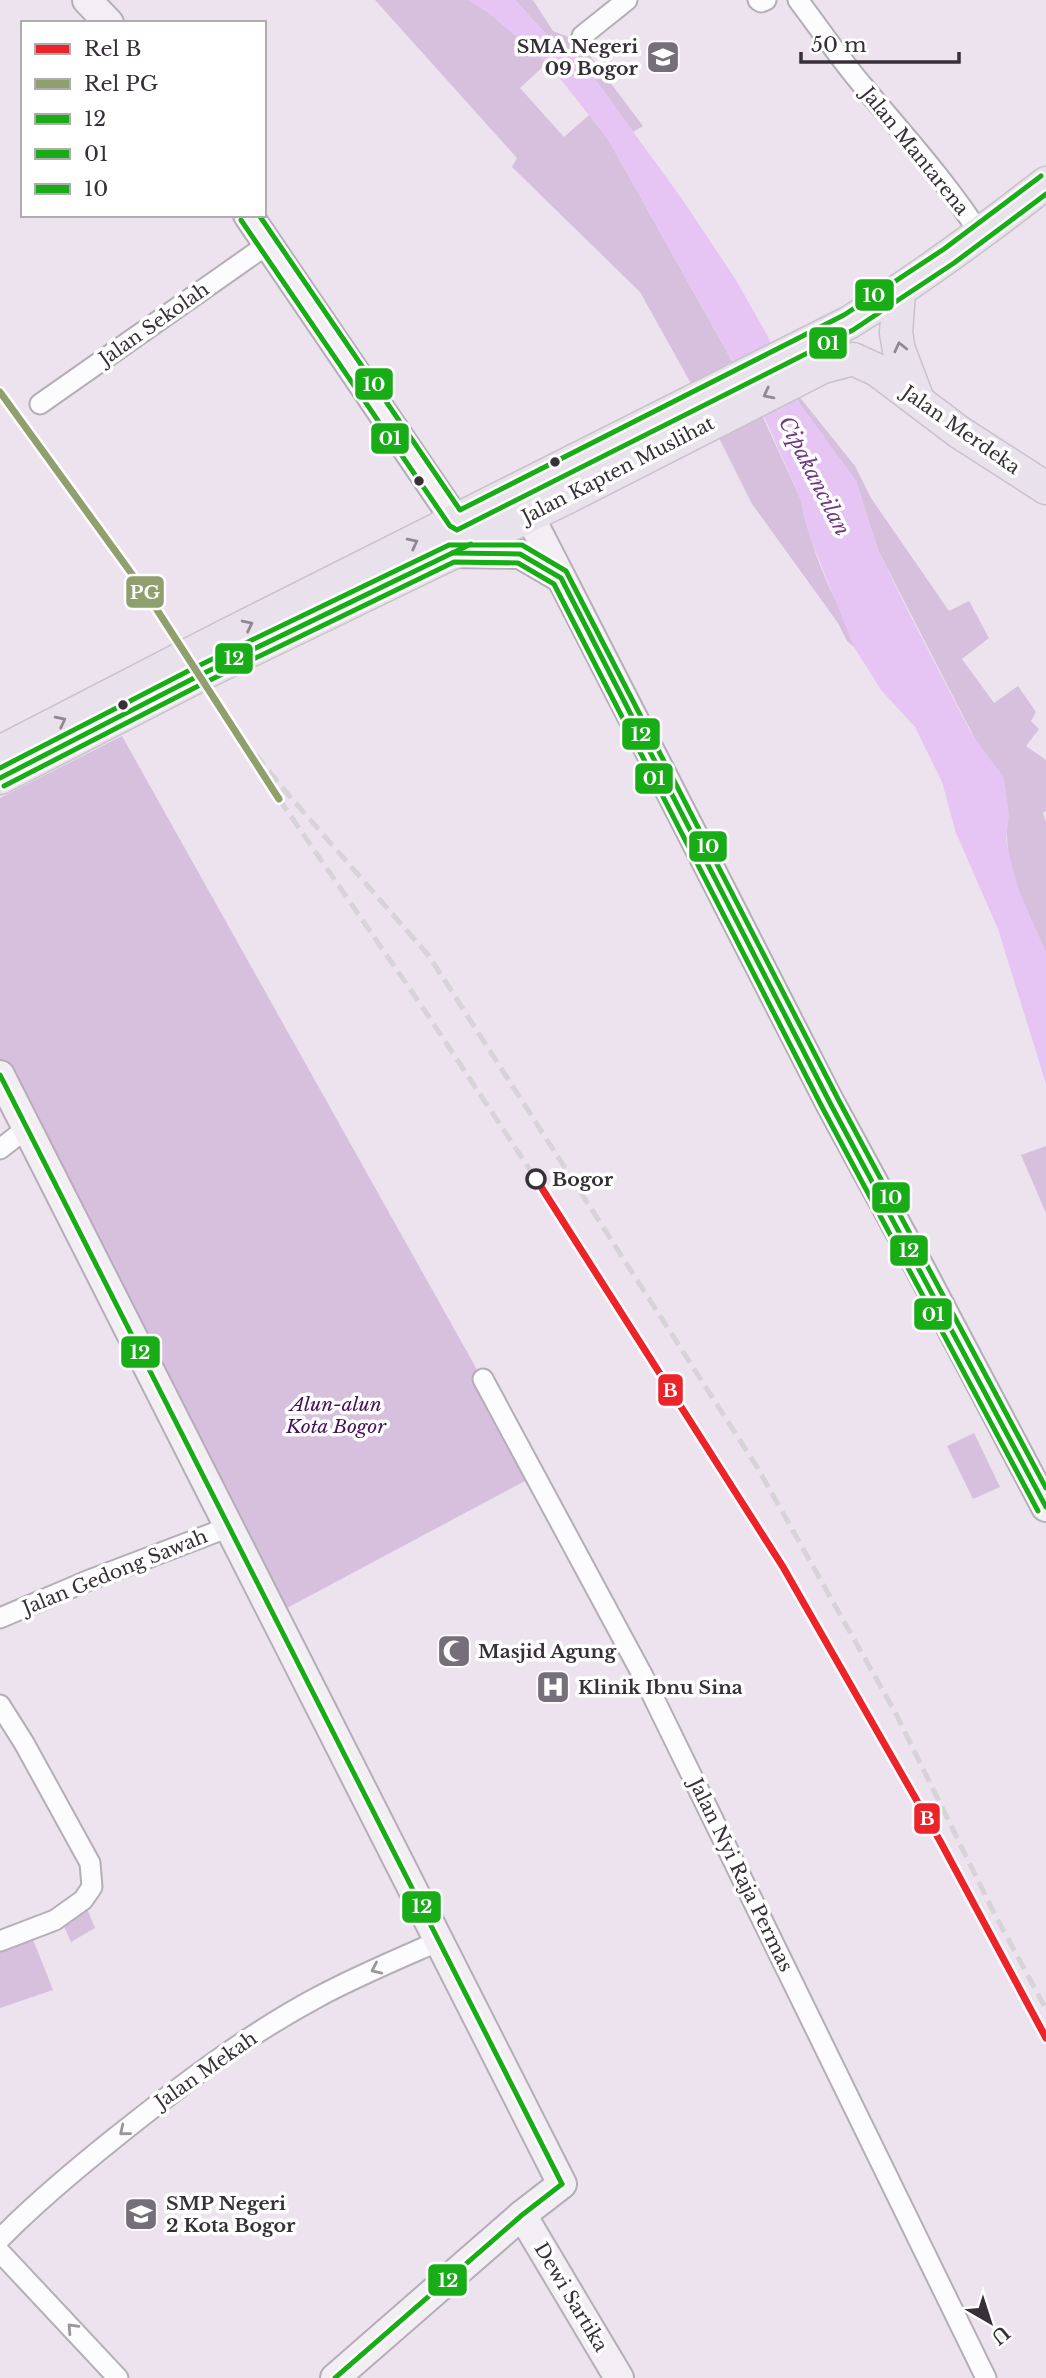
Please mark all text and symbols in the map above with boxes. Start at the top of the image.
legend [21,21,266,217]
scale bar [801,21,958,65]
text: 50 m [811,32,867,58]
place label: SMA Negeri 09 Bogor [517,35,639,80]
text: Rel B [84,36,141,62]
school or university icon: SMA Negeri 09 Bogor [644,38,682,76]
text: Rel PG [84,71,158,97]
street label: Jalan Mantarena [854,80,974,220]
text: 12 [84,106,106,132]
text: 01 [84,141,108,167]
text: 10 [84,176,108,202]
street label: Jalan Sekolah [92,278,213,372]
line badge: 10 [854,278,895,312]
text: 10 [863,284,885,307]
line badge: 01 [808,326,848,360]
text: 01 [817,332,839,355]
one-way arrow [893,341,908,353]
line badge: 10 [354,367,394,401]
text: 10 [363,373,385,396]
street label: Jalan Merdeka [895,379,1025,479]
one-way arrow [763,386,775,400]
street label: Jalan Kapten Muslihat [515,411,719,530]
water label: Cipakancilan [773,412,855,540]
line badge: 01 [370,422,410,455]
text: 01 [379,427,401,450]
unlabelled marker [548,455,562,469]
unlabelled marker [412,474,426,488]
one-way arrow [406,538,418,552]
line badge: PG [125,575,165,609]
text: PG [130,581,160,604]
one-way arrow [241,619,253,633]
line badge: 12 [214,642,254,675]
text: 12 [224,647,244,670]
unlabelled marker [116,698,130,712]
one-way arrow [53,715,66,729]
line badge: 12 [621,717,661,751]
text: 12 [631,723,651,746]
line badge: 01 [634,762,674,795]
text: 01 [643,767,665,790]
line badge: 10 [688,830,728,863]
text: 10 [697,835,719,858]
place label: Bogor [552,1168,614,1191]
marker: Bogor [526,1169,546,1189]
line badge: 10 [871,1181,911,1214]
text: 10 [880,1186,902,1209]
line badge: 12 [889,1234,929,1267]
text: 12 [899,1239,919,1262]
line badge: 01 [913,1297,953,1331]
text: 01 [922,1303,944,1326]
line badge: 12 [120,1335,161,1369]
text: 12 [130,1341,150,1364]
line badge: B [657,1373,684,1407]
text: B [662,1379,678,1402]
park label: Alun-alun Kota Bogor [285,1393,387,1438]
street label: Jalan Gedong Sawah [17,1524,211,1621]
mosque icon: Masjid Agung [435,1632,473,1670]
place label: Masjid Agung [478,1640,617,1663]
hospital icon: Klinik Ibnu Sina [534,1668,572,1706]
place label: Klinik Ibnu Sina [578,1676,743,1699]
street label: Jalan Nyi Raja Permas [683,1772,798,1975]
line badge: B [913,1802,941,1835]
text: B [919,1807,935,1830]
line badge: 12 [401,1890,442,1924]
text: 12 [412,1895,432,1918]
one-way arrow [371,1960,383,1974]
street label: Jalan Mekah [148,2026,261,2115]
one-way arrow [119,2122,131,2135]
place label: SMP Negeri 2 Kota Bogor [166,2192,296,2237]
school or university icon: SMP Negeri 2 Kota Bogor [122,2195,160,2233]
street label: Dewi Sartika [529,2238,613,2356]
line badge: 12 [427,2263,468,2297]
text: 12 [438,2269,458,2292]
north arrow [955,2287,1025,2357]
text: U [986,2321,1014,2349]
one-way arrow [67,2323,80,2336]

